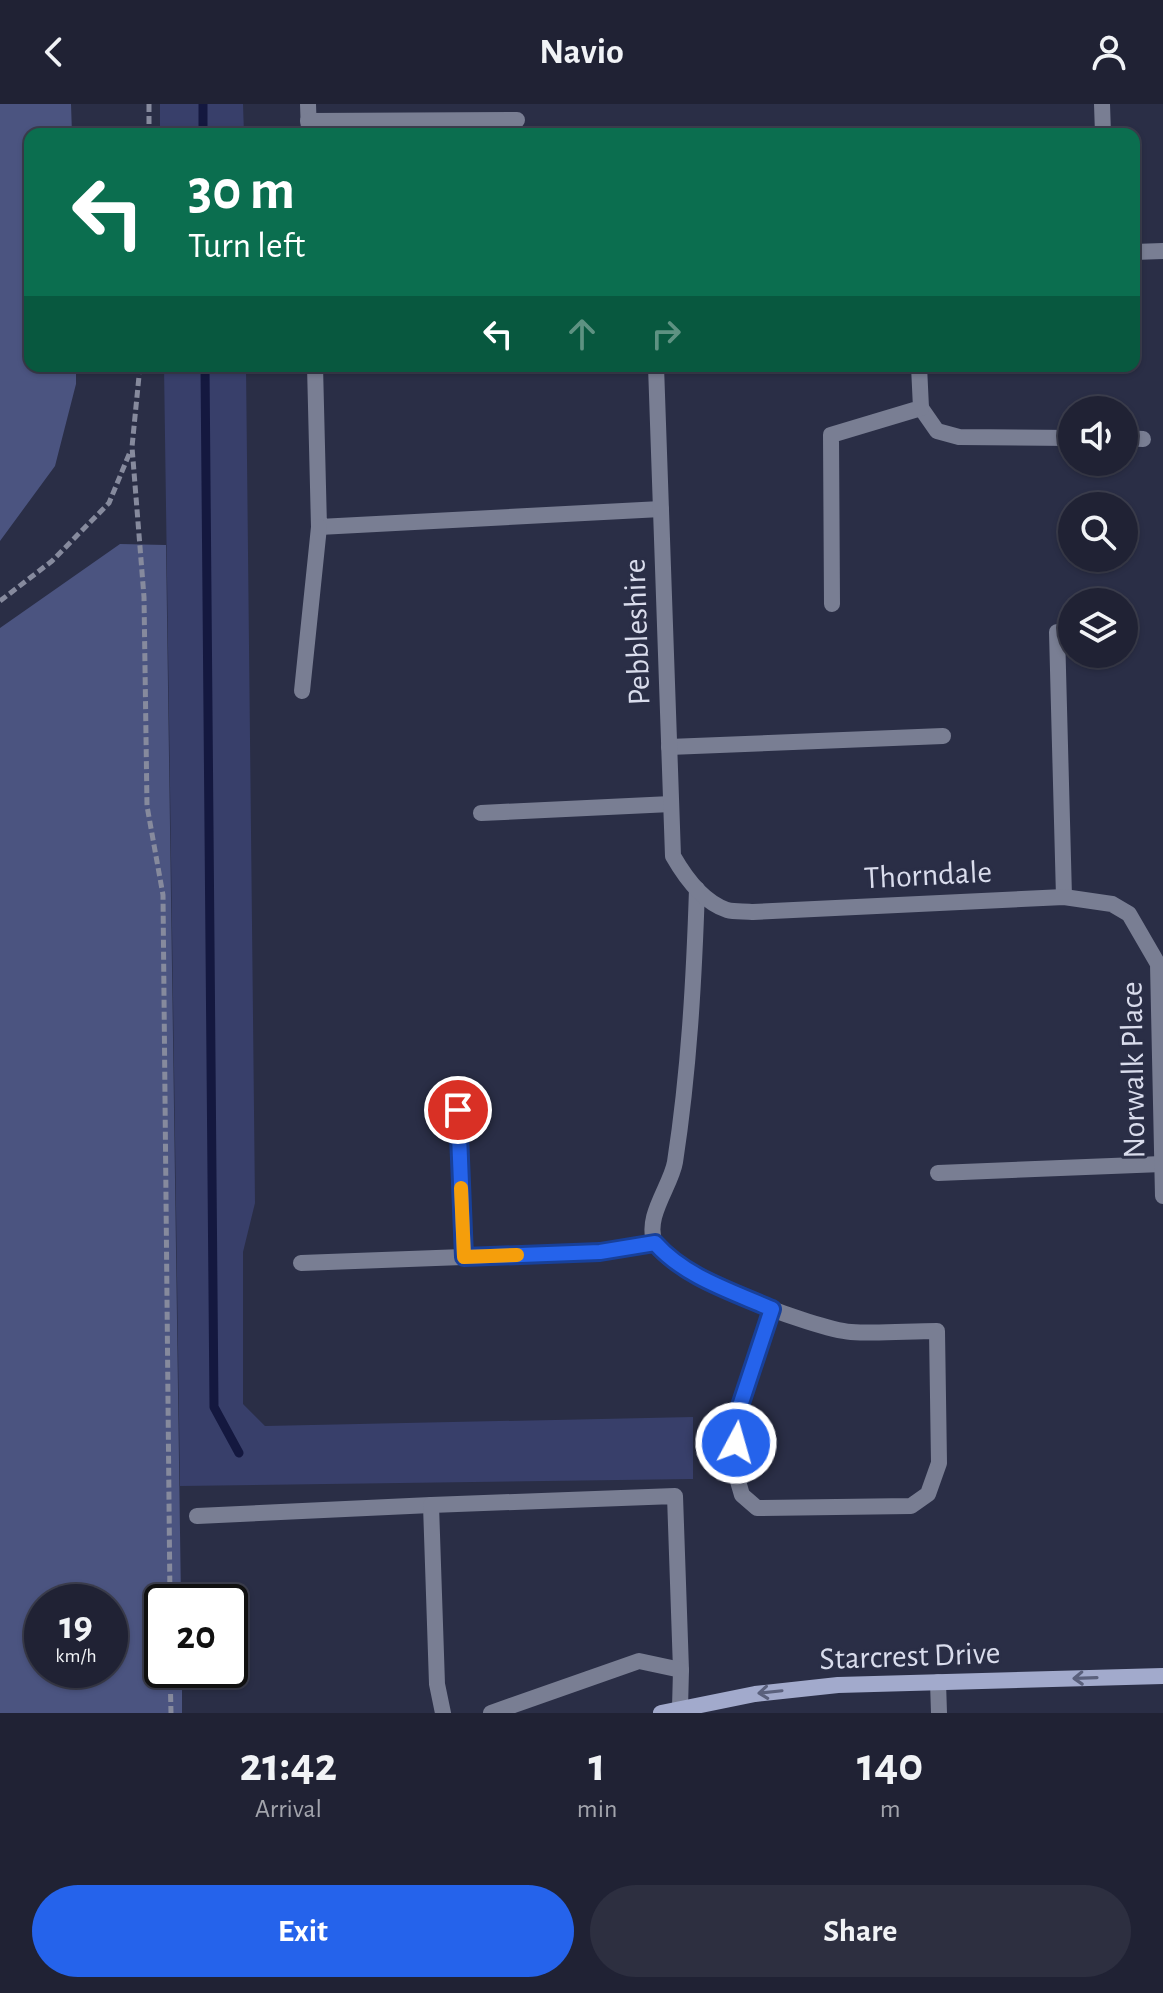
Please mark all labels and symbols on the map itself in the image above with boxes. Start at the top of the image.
street label: Pebbleshire [618,558,656,706]
street label: Thorndale [863,856,993,894]
street label: Norwalk Place [1115,981,1151,1159]
pin [424,1076,492,1144]
position arrow [694,1401,778,1485]
speed limit sign: 20 [144,1584,248,1688]
street label: Starcrest Drive [819,1637,1001,1675]
one-way arrow [1072,1671,1099,1686]
one-way arrow [757,1685,783,1700]

